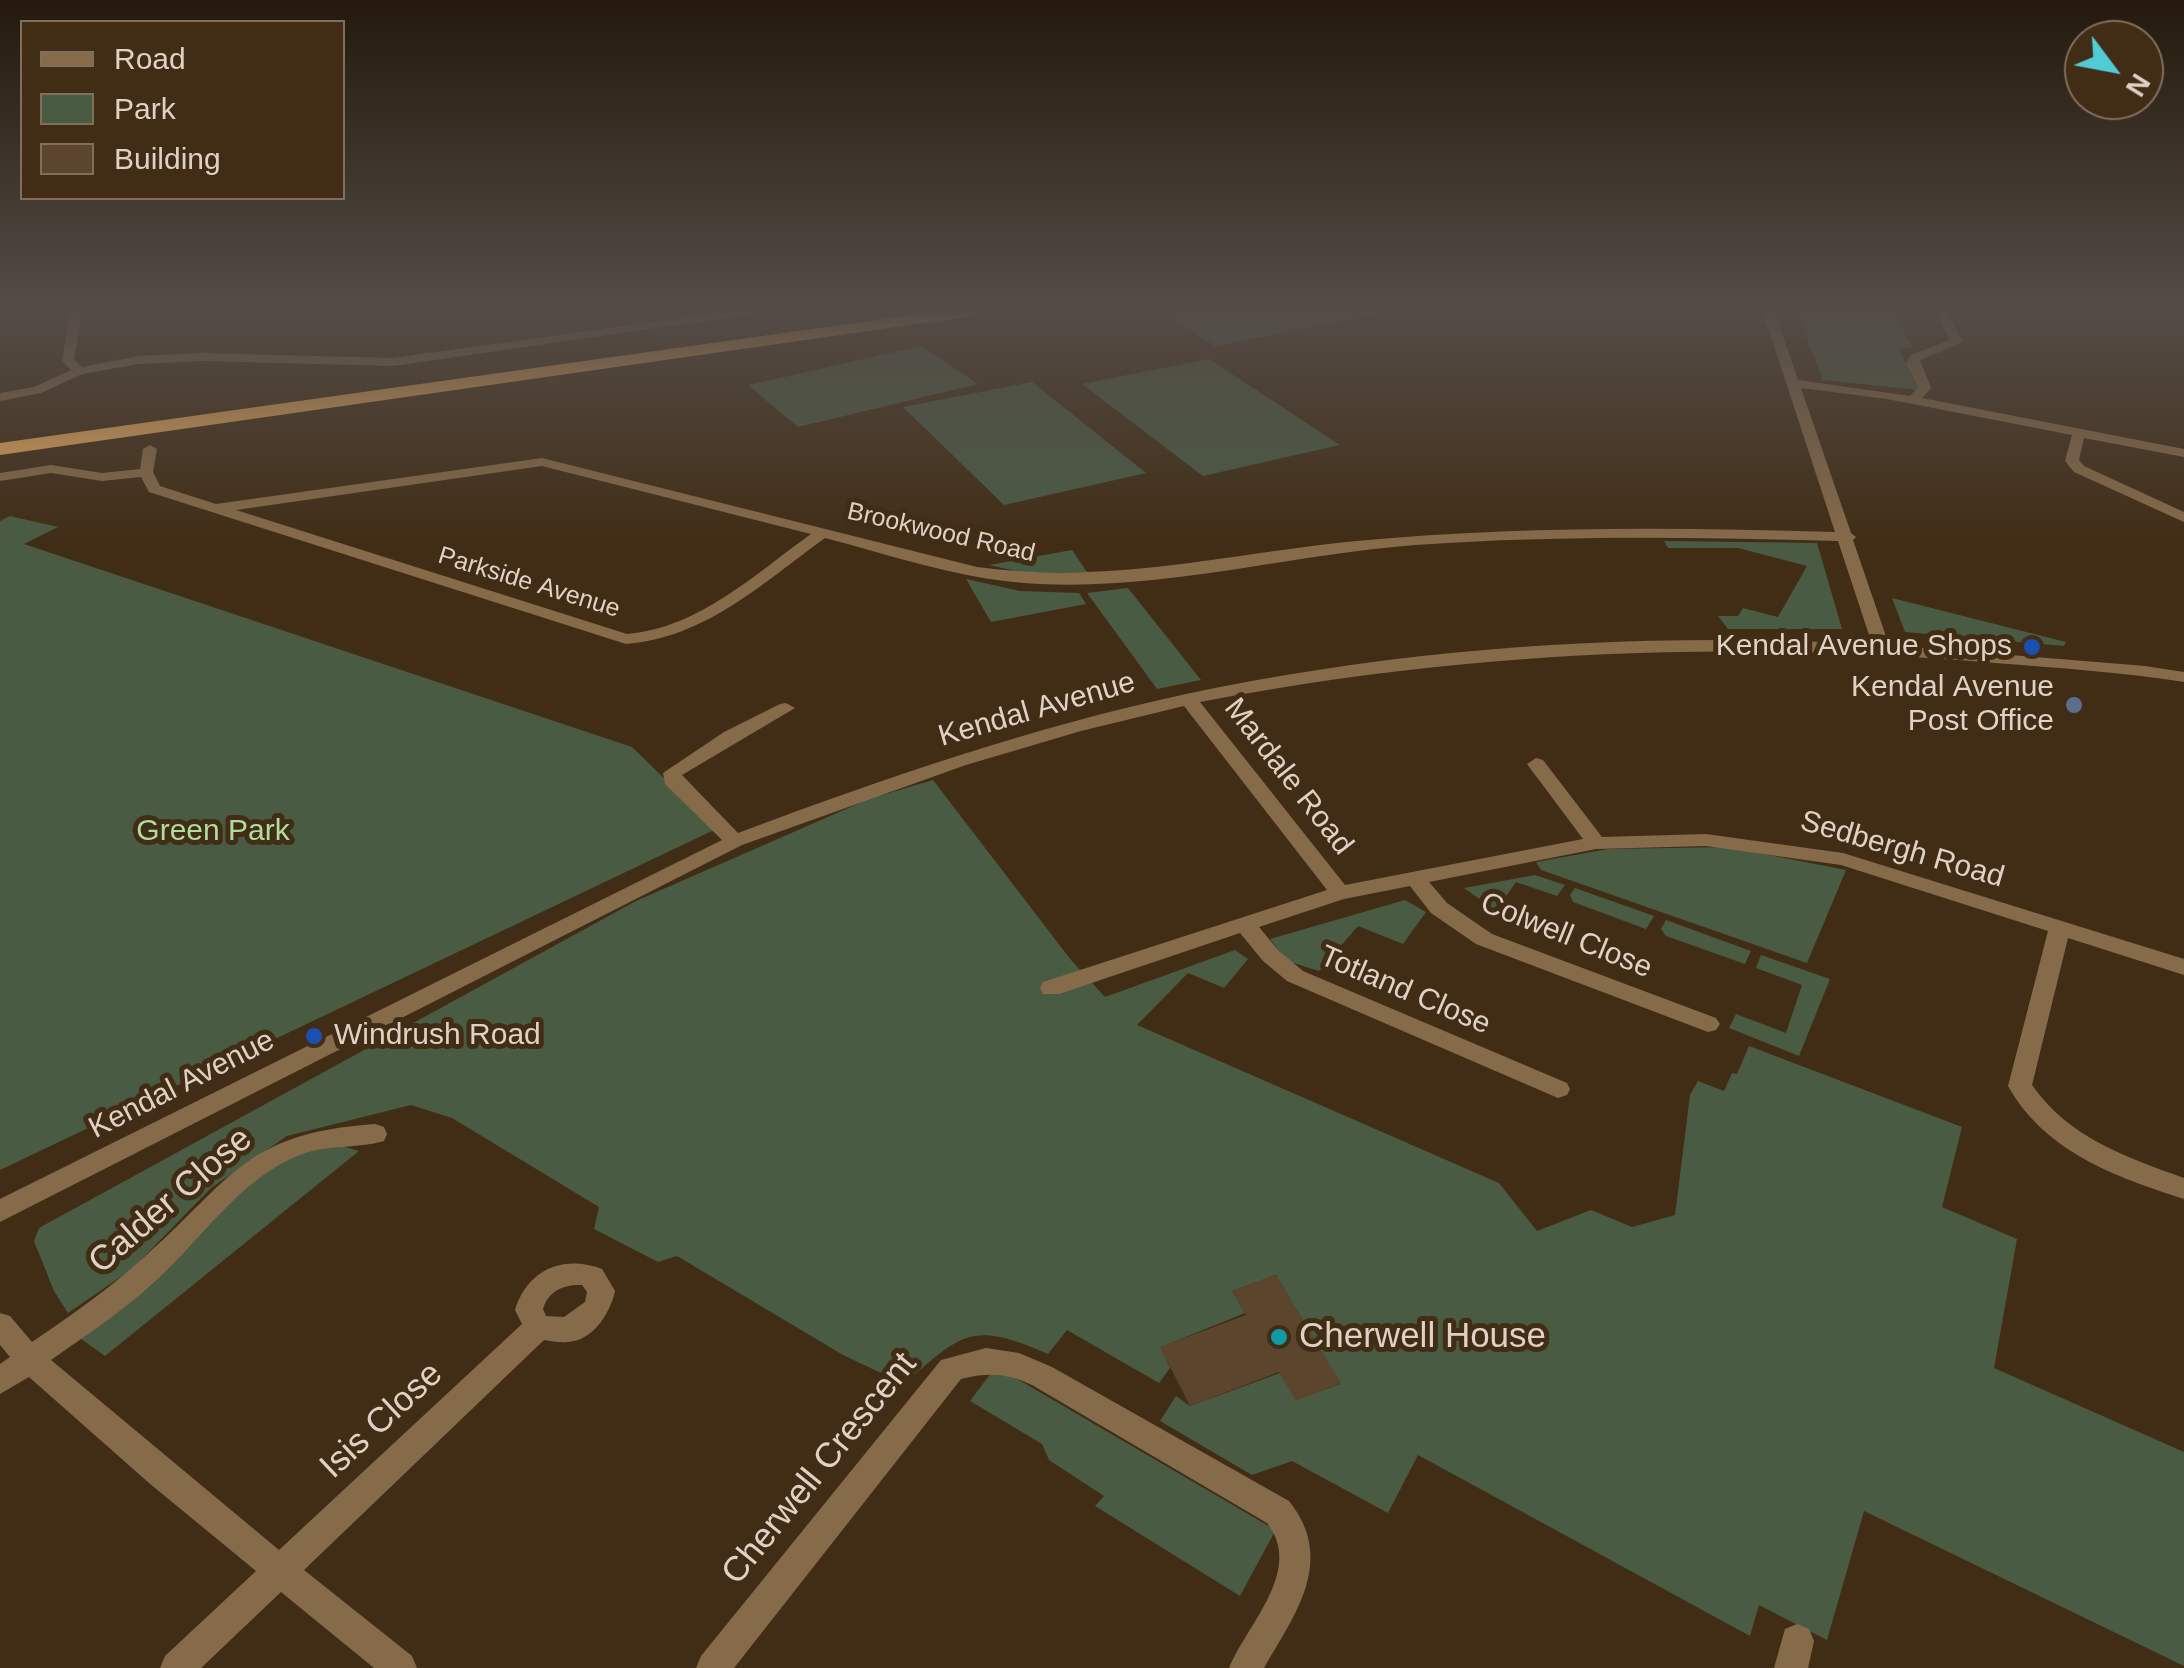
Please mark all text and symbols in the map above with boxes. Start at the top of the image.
legend [20,20,345,200]
north arrow [2064,20,2164,120]
text: Road [114,42,186,75]
text: N [2120,68,2157,102]
text: Park [114,92,176,125]
text: Building [114,142,221,175]
street label: Brookwood Road [844,497,1038,569]
street label: Parkside Avenue [434,541,624,625]
place label: Kendal Avenue Shops [1716,629,2012,665]
marker: Kendal Avenue Shops [2021,636,2043,658]
street label: Kendal Avenue [934,665,1140,755]
place label: Kendal Avenue Post Office [1851,670,2054,740]
street label: Mardale Road [1216,692,1360,862]
marker: Kendal Avenue Post Office [2063,694,2085,716]
street label: Sedbergh Road [1796,804,2008,896]
park label: Green Park [136,814,290,850]
street label: Colwell Close [1475,885,1657,987]
street label: Totland Close [1314,939,1496,1043]
place label: Windrush Road [334,1018,541,1054]
street label: Kendal Avenue [83,1023,281,1147]
marker: Windrush Road [303,1025,325,1047]
street label: Calder Close [81,1119,261,1283]
place label: Cherwell House [1299,1316,1546,1358]
marker: Cherwell House [1268,1326,1290,1348]
street label: Cherwell Crescent [714,1345,926,1593]
street label: Isis Close [312,1354,452,1488]

